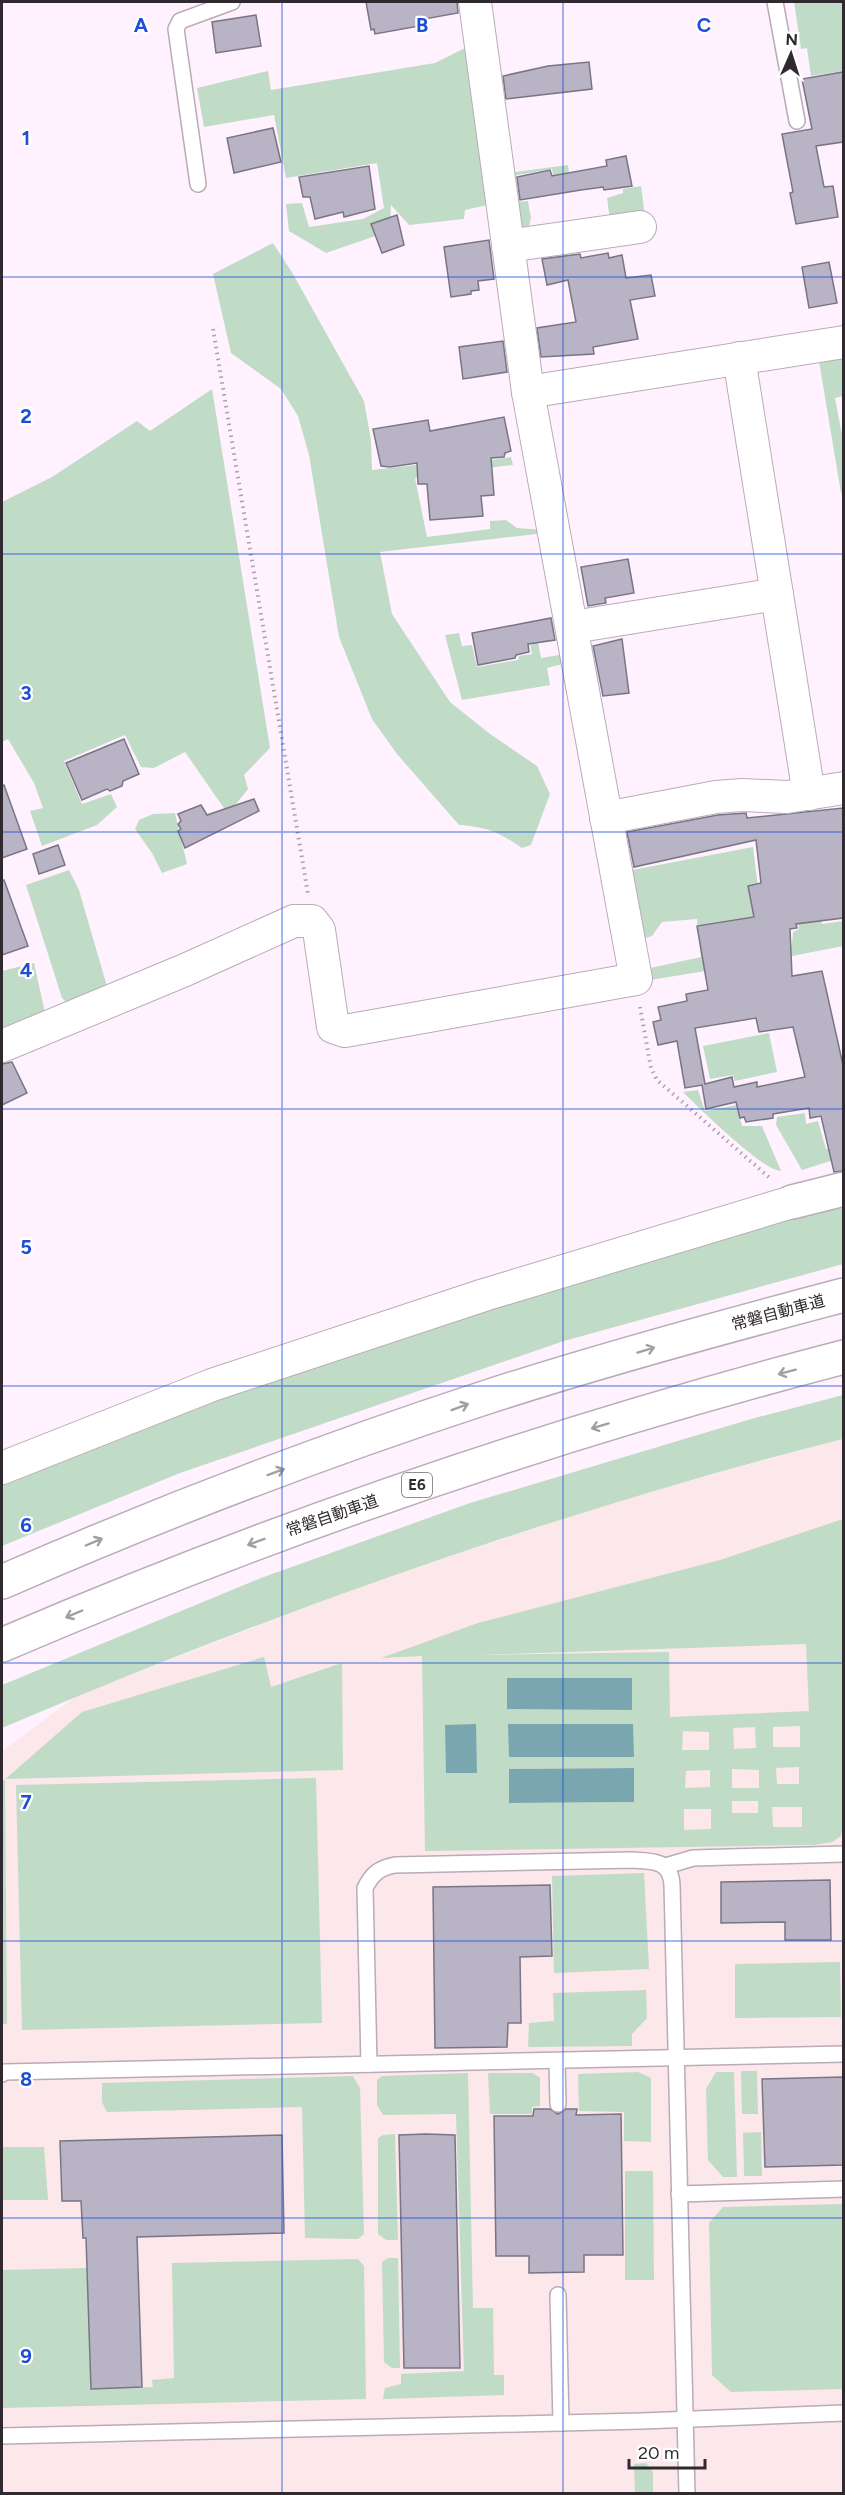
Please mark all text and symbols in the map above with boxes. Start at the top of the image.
text: A [134,13,149,37]
text: B [416,13,428,37]
text: C [697,13,711,37]
north arrow [761,24,821,84]
text: N [785,30,798,49]
text: 1 [22,126,30,150]
text: 2 [20,404,32,428]
text: 3 [20,681,32,705]
text: 4 [20,958,33,982]
text: 5 [20,1235,32,1259]
street label: 常磐自動車道 [729,1291,827,1334]
one-way arrow [636,1344,655,1355]
one-way arrow [778,1366,797,1378]
one-way arrow [450,1400,468,1411]
one-way arrow [591,1421,610,1432]
one-way arrow [266,1466,285,1477]
road number: E6 [402,1473,432,1497]
street label: 常磐自動車道 [284,1491,381,1540]
text: 6 [20,1513,32,1537]
one-way arrow [84,1536,102,1547]
one-way arrow [247,1537,266,1548]
one-way arrow [66,1609,84,1620]
text: 7 [20,1790,32,1814]
text: 8 [20,2067,32,2091]
text: 9 [20,2344,32,2368]
scale bar [629,2432,706,2470]
text: 20 m [638,2442,679,2464]

